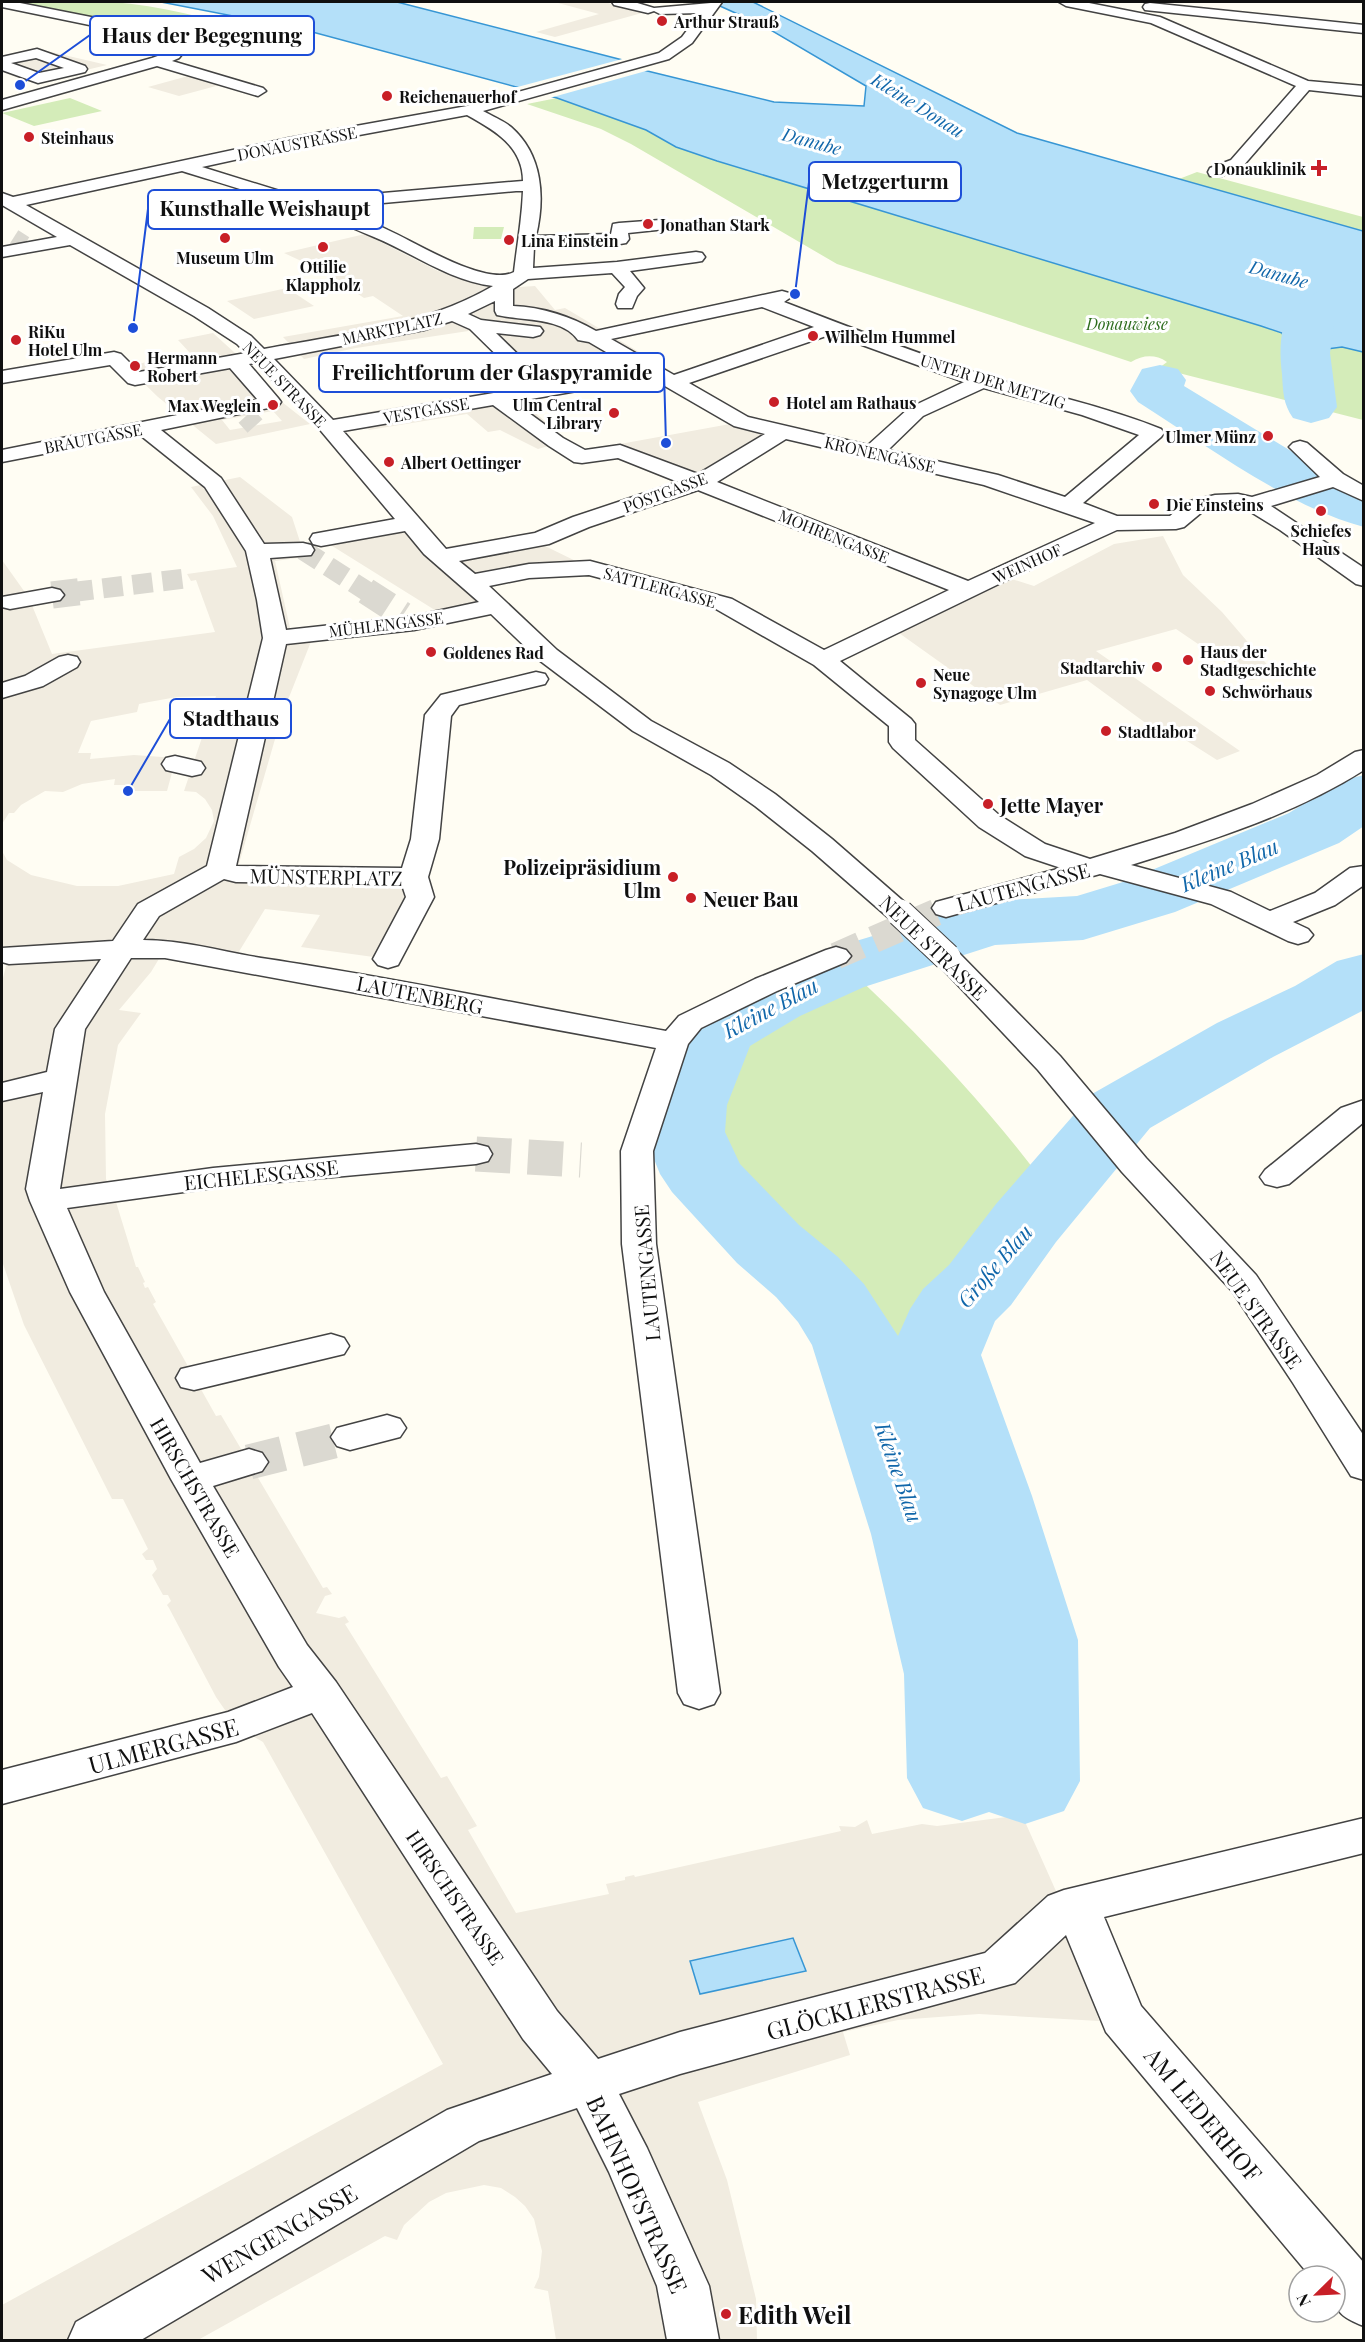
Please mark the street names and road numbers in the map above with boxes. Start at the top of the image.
street label: DONAUSTRASSE [235,121,359,165]
street label: MARKTPLATZ [340,307,444,349]
street label: NEUE STRASSE [239,337,331,431]
street label: UNTER DER METZIG [918,349,1068,413]
street label: VESTGASSE [380,392,471,428]
street label: BRAUTGASSE [42,418,144,458]
street label: KRONENGASSE [823,431,937,477]
street label: POSTGASSE [620,467,710,517]
street label: MOHRENGASSE [776,504,892,568]
street label: WEINHOF [988,538,1065,588]
street label: SATTLERGASSE [601,562,719,612]
street label: MÜHLENGASSE [327,607,445,641]
street label: LAUTENGASSE [953,855,1093,917]
street label: MÜNSTERPLATZ [249,861,403,891]
street label: NEUE STRASSE [874,889,994,1005]
street label: LAUTENBERG [354,969,486,1019]
street label: EICHELESGASSE [182,1152,340,1196]
street label: LAUTENGASSE [627,1204,665,1342]
street label: NEUE STRASSE [1205,1245,1309,1373]
street label: HIRSCHSTRASSE [145,1412,247,1562]
street label: ULMERGASSE [84,1710,242,1780]
street label: HIRSCHSTRASSE [401,1824,511,1970]
street label: GLÖCKLERSTRASSE [763,1958,987,2046]
street label: AM LEDERHOF [1137,2039,1270,2188]
street label: BAHNHOFSTRASSE [580,2090,696,2298]
street label: WENGENGASSE [195,2176,362,2291]

